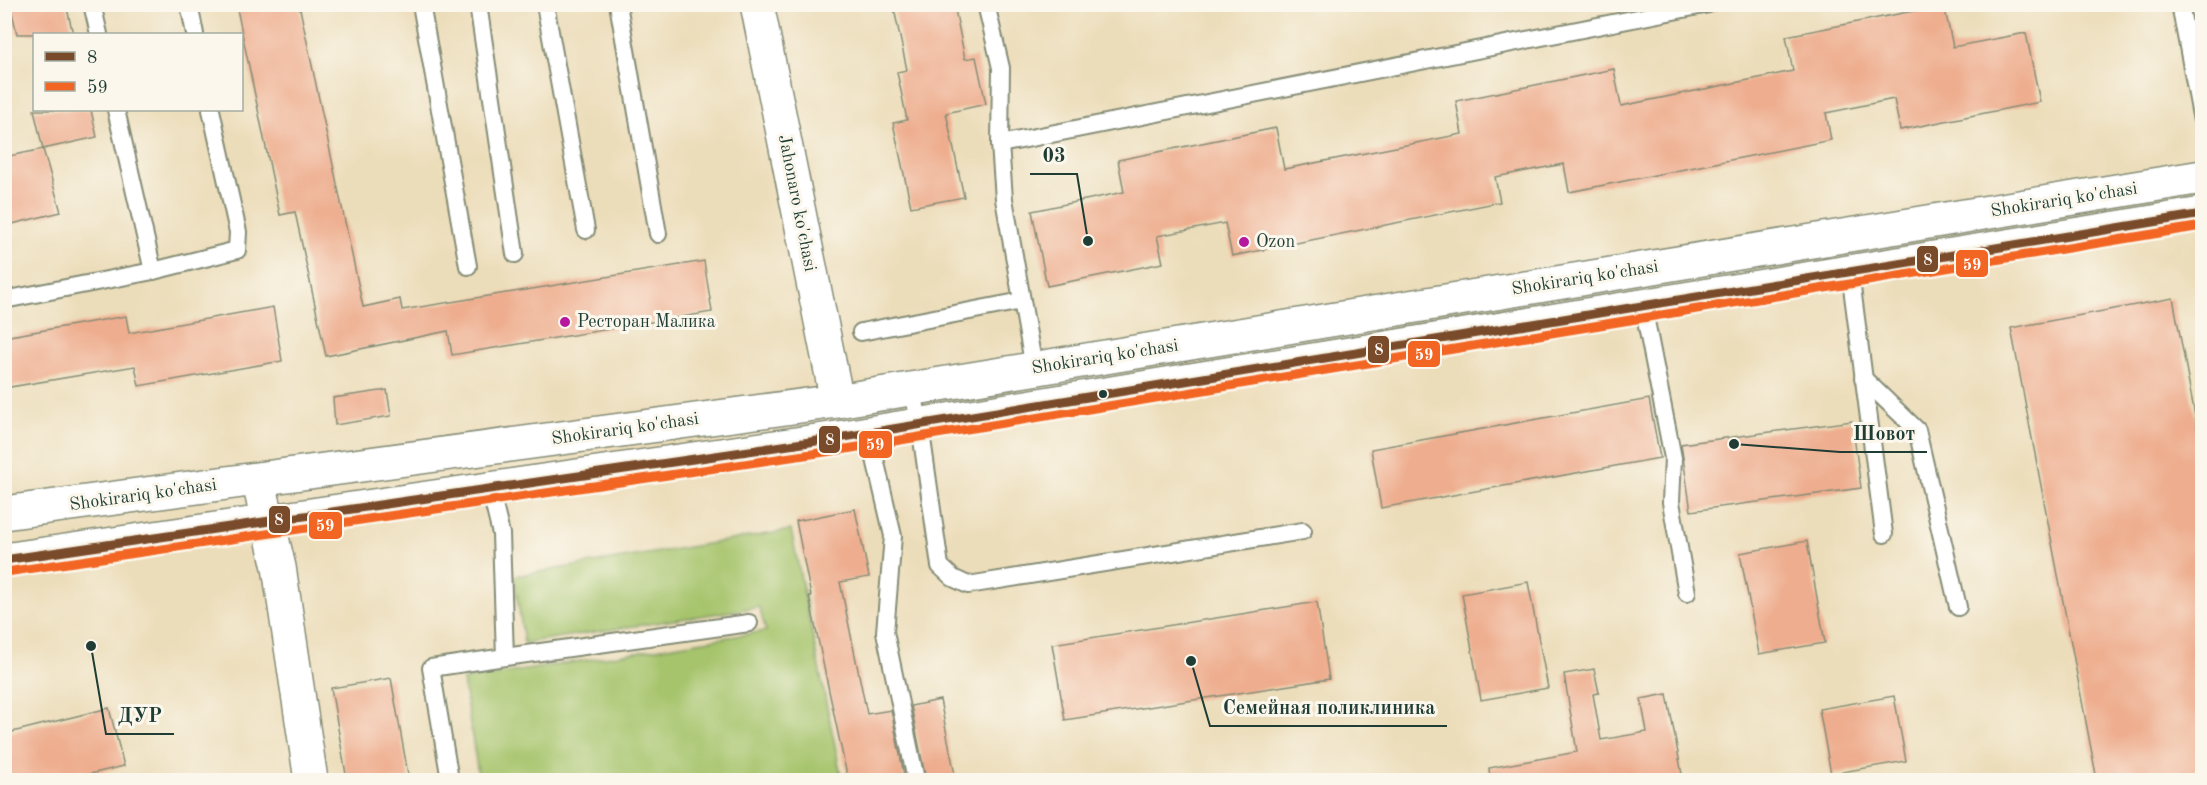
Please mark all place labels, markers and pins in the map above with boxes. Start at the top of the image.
callout: 03 [1030,136,1077,174]
place label: Ozon [1256,233,1295,251]
marker: Ozon [1237,235,1251,249]
place label: Ресторан Малика [577,313,716,331]
marker: Ресторан Малика [558,315,572,329]
unlabelled marker [1097,388,1109,400]
callout: Шовот [1840,414,1927,452]
callout: Семейная поликлиника [1210,688,1447,726]
callout: ДУР [106,696,174,734]

